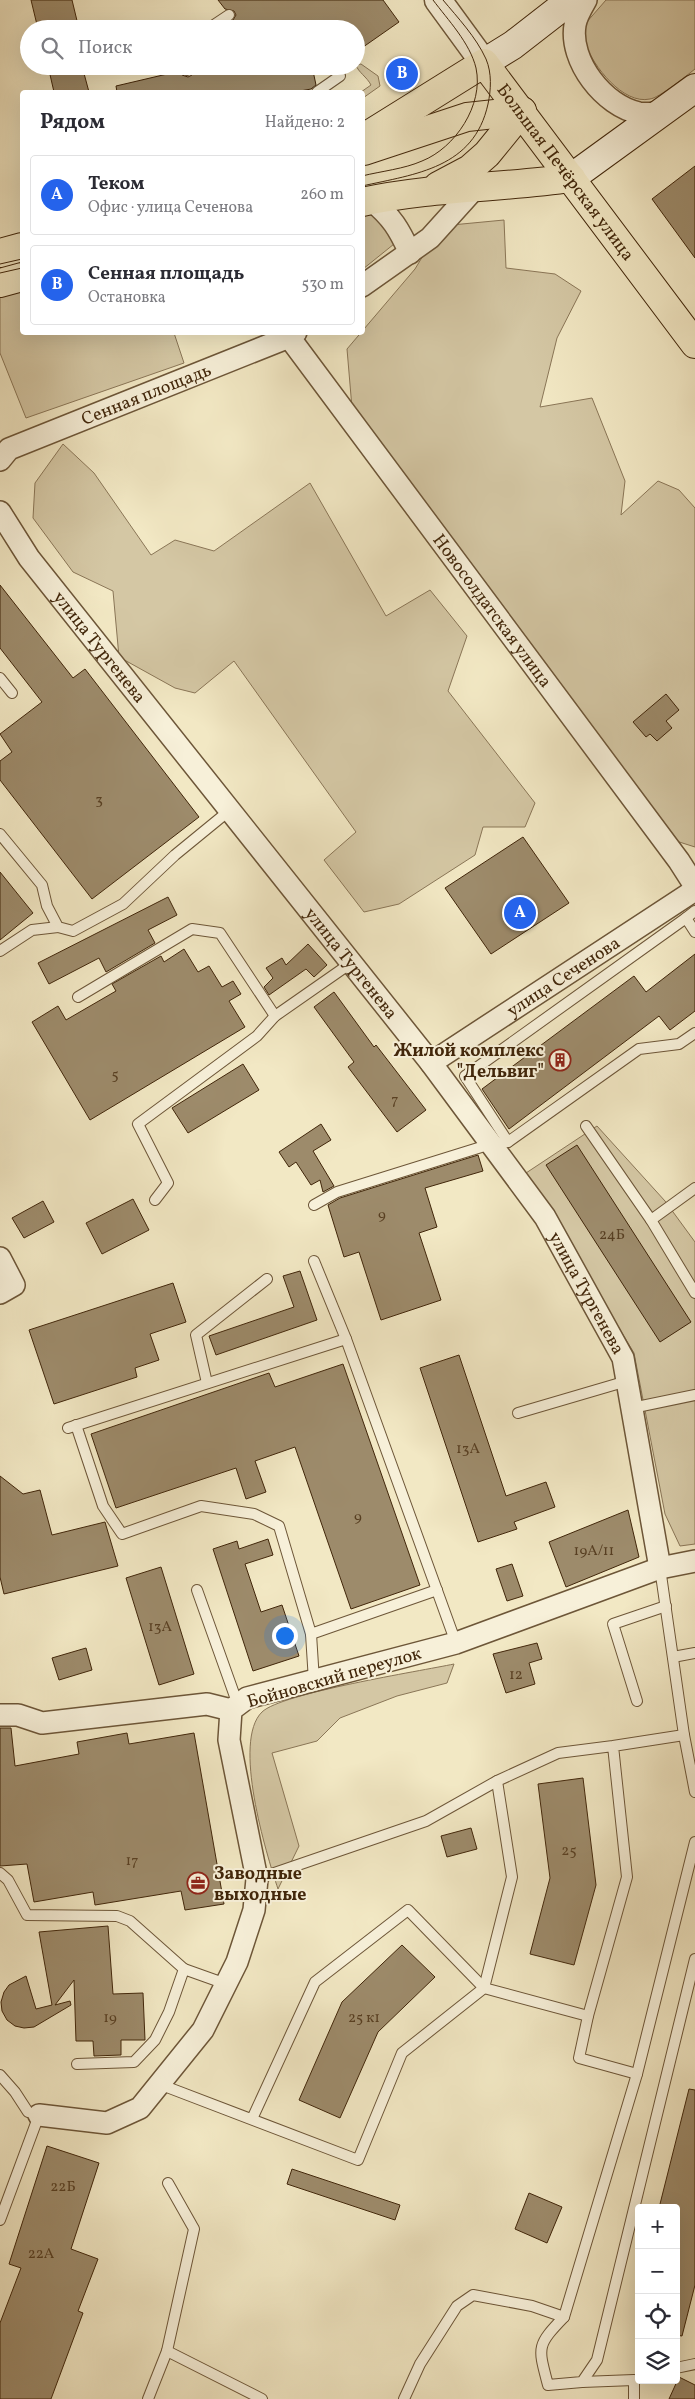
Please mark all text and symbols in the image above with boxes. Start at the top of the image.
search box [20,20,365,75]
icon: search [38,34,66,62]
text: Поиск [78,35,132,61]
pin: B [386,55,418,93]
street label: Большая Печёрская улица [490,79,639,267]
text: Рядом [40,108,105,137]
text: Найдено: 2 [265,112,345,134]
text: Теком [88,171,145,197]
text: A [51,184,63,206]
text: 260 m [300,184,344,206]
text: Офис · улица Сеченова [88,197,253,219]
text: Сенная площадь [88,261,244,287]
text: B [52,274,62,296]
text: 530 m [301,274,344,296]
text: Остановка [88,287,166,309]
street label: Сенная площадь [78,358,215,433]
street label: Новосолдатская улица [426,529,557,694]
street label: улица Тургенева [46,587,151,709]
house number: 3 [95,790,103,811]
pin: A [504,894,536,932]
street label: улица Тургенева [298,903,403,1025]
street label: улица Сеченова [502,931,626,1024]
place label: Жилой комплекс "Дельвиг" [393,1039,544,1085]
building icon: Жилой комплекс "Дельвиг" [548,1048,572,1072]
house number: 5 [111,1065,119,1086]
house number: 7 [391,1090,399,1111]
house number: 9 [378,1205,386,1226]
house number: 24Б [599,1225,625,1246]
street label: улица Тургенева [542,1228,630,1359]
house number: 13А [456,1439,480,1460]
house number: 9 [354,1507,362,1528]
house number: 19А/11 [574,1541,614,1562]
house number: 13А [148,1617,172,1638]
your location [272,1623,298,1649]
street label: Бойновский переулок [244,1641,425,1715]
house number: 12 [509,1665,523,1686]
house number: 25 [561,1841,577,1862]
house number: 17 [125,1851,139,1872]
place label: Заводные выходные [214,1862,306,1908]
office icon: Заводные выходные [186,1871,210,1895]
house number: 19 [103,2008,117,2029]
house number: 25 к1 [348,2008,380,2029]
house number: 22Б [50,2177,76,2198]
map controls [635,2204,680,2384]
button: + [635,2204,680,2249]
house number: 22А [28,2244,55,2265]
button: − [635,2249,680,2294]
button: locate [635,2294,680,2339]
button: layers [635,2339,680,2384]

